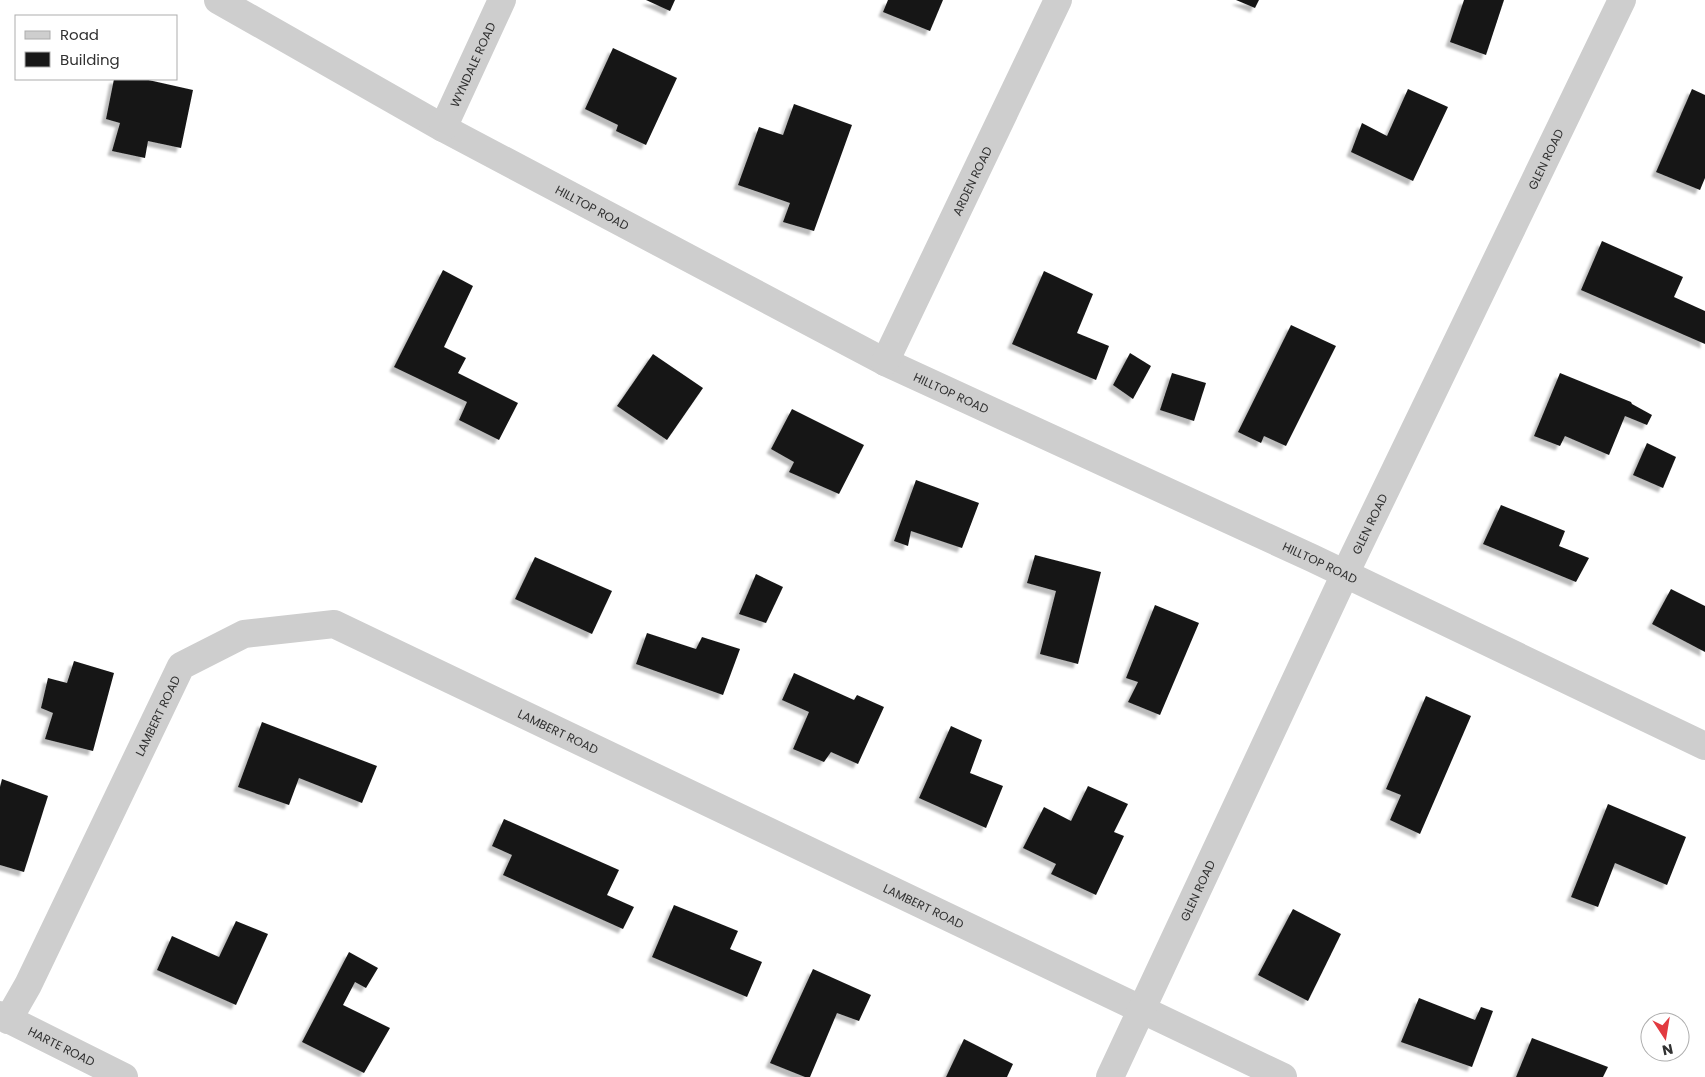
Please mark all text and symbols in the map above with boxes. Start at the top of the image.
legend [15,15,178,80]
street label: WYNDALE ROAD [445,19,499,110]
text: Road [60,24,99,45]
text: Building [60,49,120,70]
street label: GLEN ROAD [1523,126,1567,192]
street label: ARDEN ROAD [948,143,996,218]
street label: HILLTOP ROAD [553,181,632,234]
street label: HILLTOP ROAD [911,368,992,417]
street label: GLEN ROAD [1347,490,1391,557]
street label: HILLTOP ROAD [1280,537,1361,587]
street label: LAMBERT ROAD [131,673,184,759]
street label: LAMBERT ROAD [515,705,602,758]
street label: GLEN ROAD [1176,857,1219,924]
street label: LAMBERT ROAD [881,879,967,932]
north arrow [1640,1012,1690,1062]
street label: HARTE ROAD [25,1022,98,1070]
text: N [1660,1039,1675,1061]

